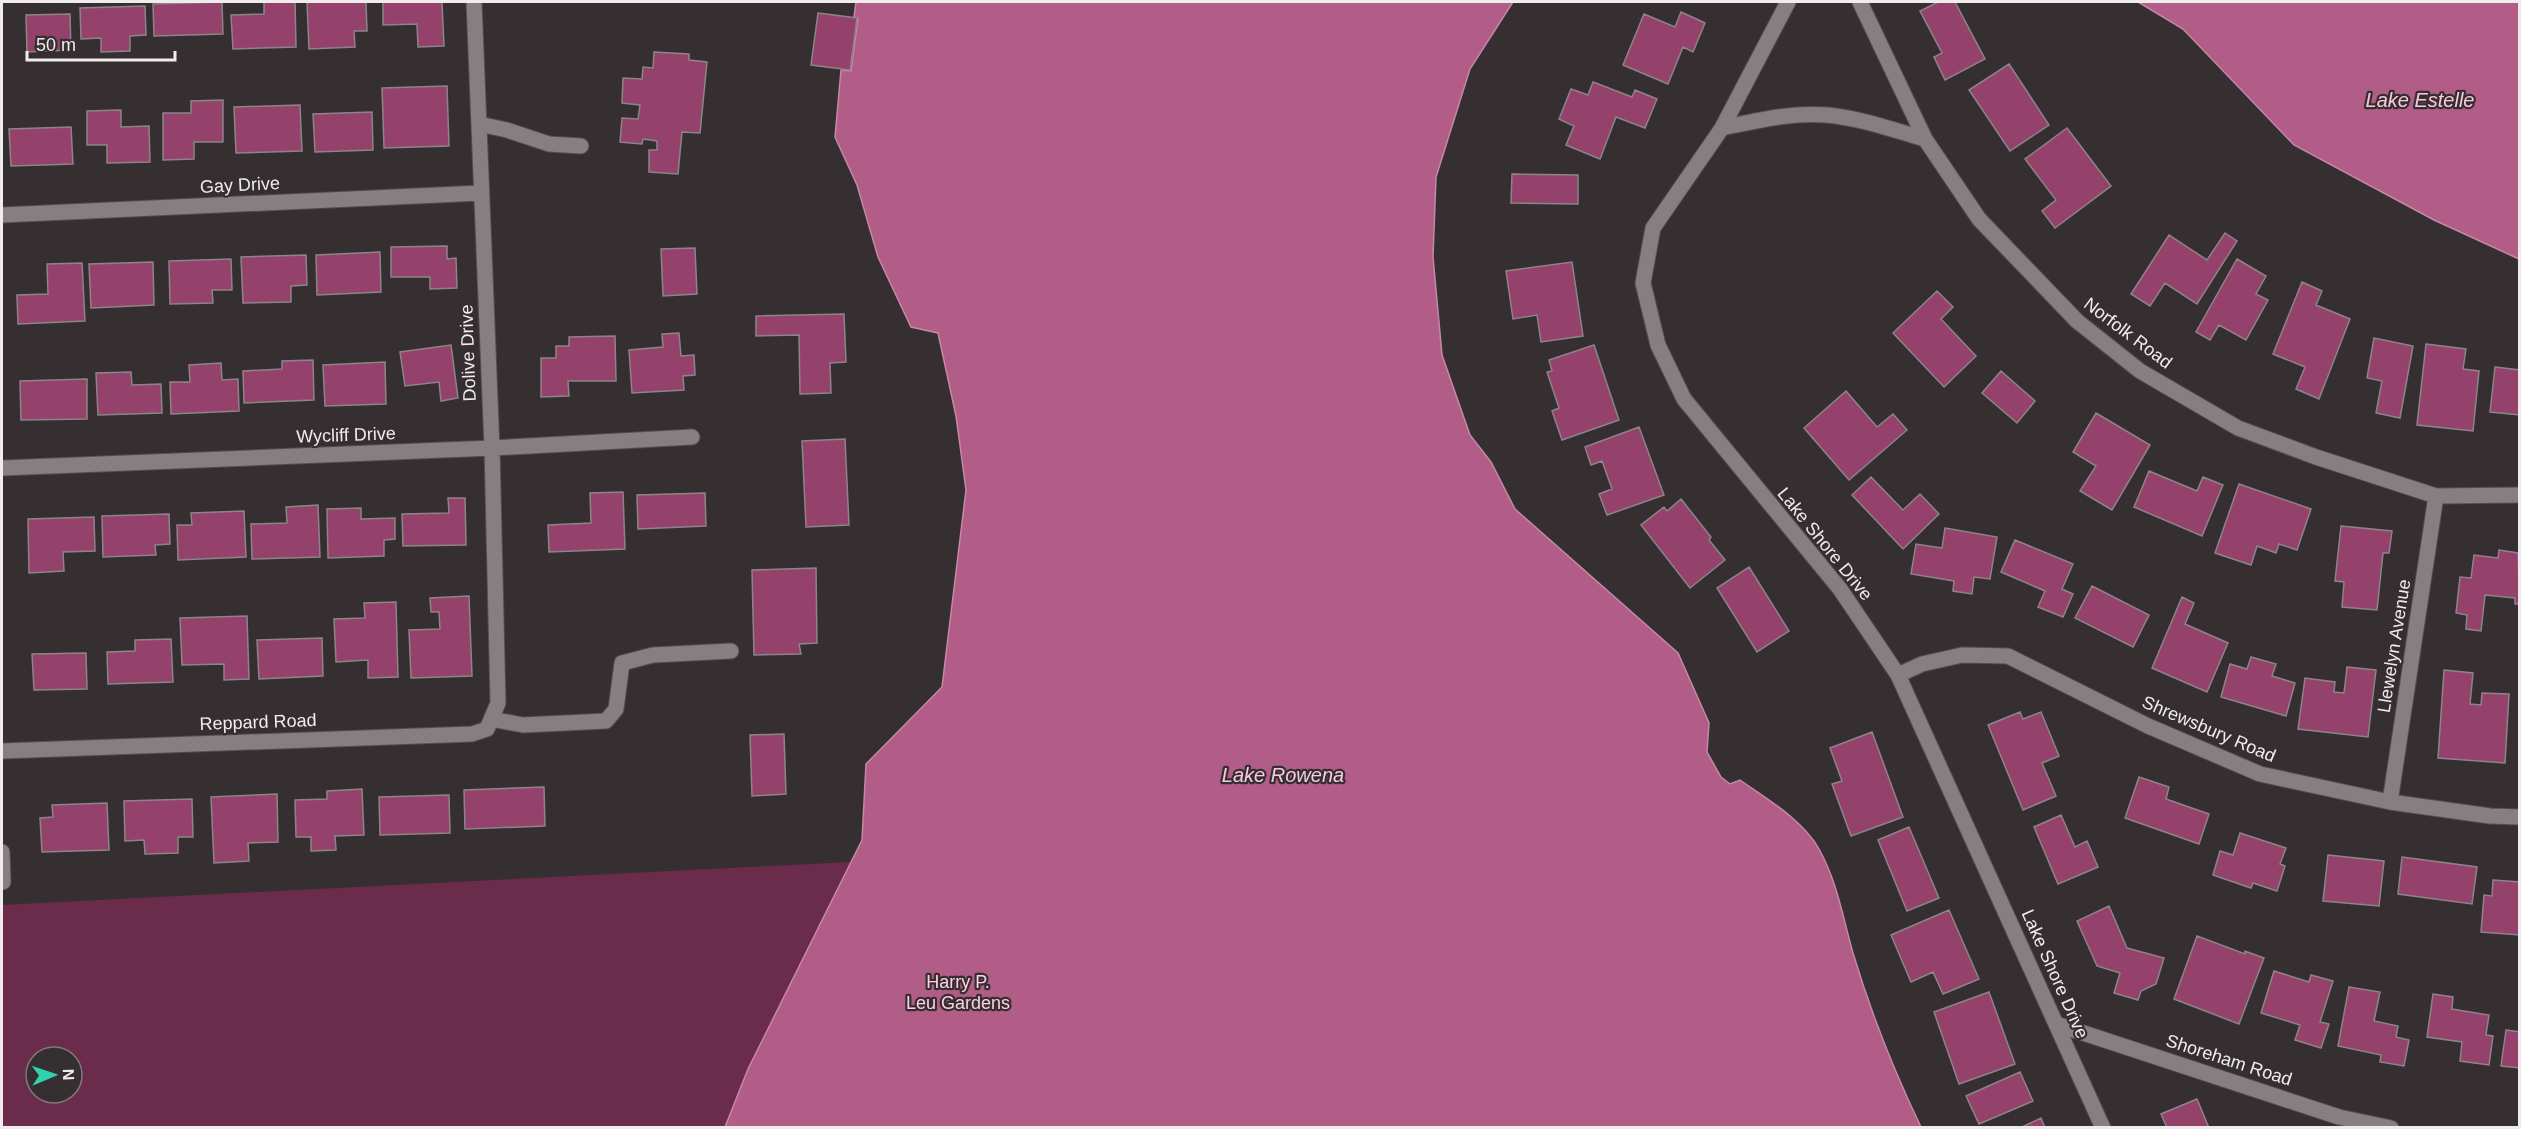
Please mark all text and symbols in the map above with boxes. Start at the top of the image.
scale bar [27,24,176,62]
text: 50 m [36,35,76,55]
water label: Lake Estelle [2366,89,2474,111]
street label: Gay Drive [200,173,280,197]
street label: Norfolk Road [2080,293,2176,373]
street label: Dolive Drive [456,304,480,402]
street label: Wycliff Drive [296,423,396,447]
street label: Lake Shore Drive [1773,484,1877,604]
street label: Llewelyn Avenue [2374,578,2414,714]
street label: Shrewsbury Road [2139,692,2279,766]
street label: Reppard Road [199,710,317,734]
water label: Lake Rowena [1222,764,1344,786]
street label: Lake Shore Drive [2018,906,2092,1042]
park label: Harry P. Leu Gardens [906,972,1010,1013]
street label: Shoreham Road [2164,1030,2294,1090]
north arrow [24,1045,84,1105]
text: N [60,1068,77,1081]

